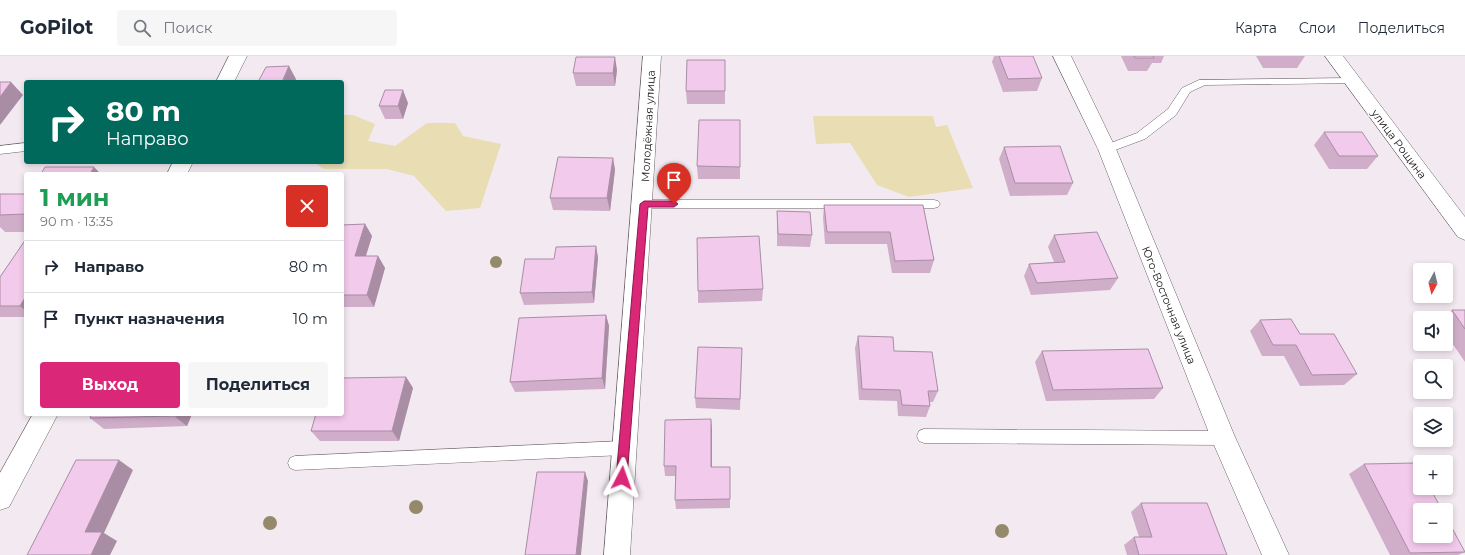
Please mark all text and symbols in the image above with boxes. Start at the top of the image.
search box [117,10,397,46]
text: GoPilot [20,16,93,39]
icon: search [131,17,153,39]
text: Поиск [163,18,213,37]
text: Карта [1235,19,1277,37]
text: Слои [1299,19,1336,37]
text: Поделиться [1358,19,1445,37]
street label: Молодёжная улица [638,70,658,182]
text: 80 m [106,94,181,128]
icon: right [40,96,92,148]
street label: улица Рощина [1368,106,1430,182]
text: Направо [106,128,189,150]
pin [657,163,691,204]
icon: arrive [663,169,685,191]
text: 1 мин [40,183,109,212]
button: close [286,185,328,227]
text: 90 m · 13:35 [40,213,113,229]
street label: Юго-Восточная улица [1139,244,1199,366]
icon: right [40,256,62,278]
text: Направо [74,257,144,276]
text: 80 m [289,257,328,276]
north arrow [1413,263,1453,303]
map controls [1413,263,1453,543]
icon: arrive [40,308,62,330]
text: Пункт назначения [74,309,225,328]
text: 10 m [293,309,328,328]
button: sound [1413,311,1453,351]
button: search [1413,359,1453,399]
button: Выход [40,362,180,408]
button: Поделиться [188,362,328,408]
button: layers [1413,407,1453,447]
button: + [1413,455,1453,495]
position arrow [601,457,643,499]
button: − [1413,503,1453,543]

